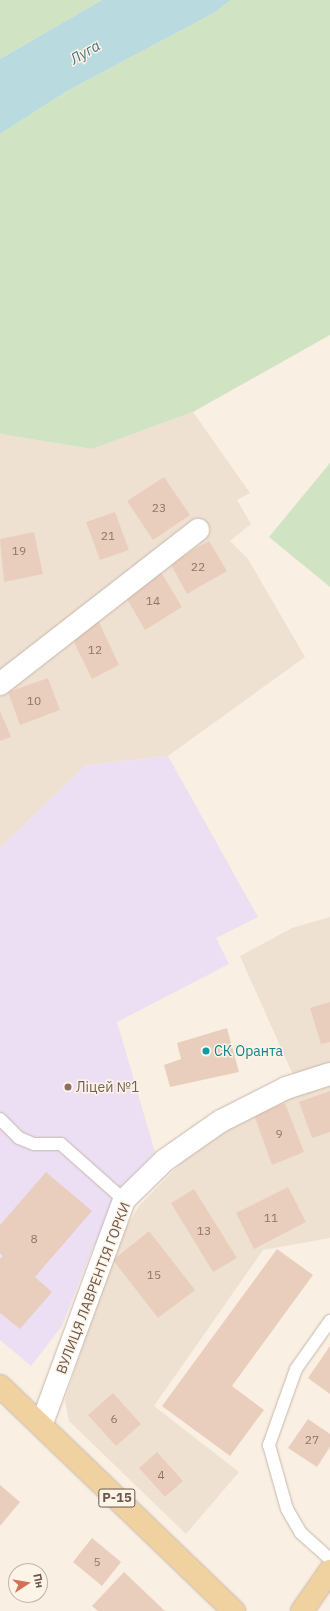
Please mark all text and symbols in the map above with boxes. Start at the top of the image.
water label: Луга [67,36,103,68]
house number: 23 [152,501,166,515]
house number: 21 [101,529,115,543]
house number: 19 [12,544,26,558]
house number: 22 [191,560,205,574]
house number: 14 [146,594,160,608]
house number: 12 [88,643,102,657]
house number: 10 [27,694,41,708]
place label: СК Оранта [214,1043,283,1059]
marker: СК Оранта [201,1046,211,1056]
place label: Ліцей №1 [76,1079,139,1095]
marker: Ліцей №1 [63,1082,73,1092]
house number: 9 [275,1127,283,1141]
street label: ВУЛИЦЯ ЛАВРЕНТІЯ ГОРКИ [52,1200,134,1376]
house number: 11 [264,1211,278,1225]
house number: 13 [197,1224,211,1238]
house number: 8 [30,1232,38,1246]
house number: 15 [147,1268,161,1282]
house number: 6 [110,1412,118,1426]
house number: 27 [305,1433,319,1447]
house number: 4 [157,1468,165,1482]
road number: Р-15 [98,1487,136,1509]
house number: 5 [93,1555,101,1569]
north arrow [8,1563,48,1603]
text: Пн [30,1572,47,1589]

